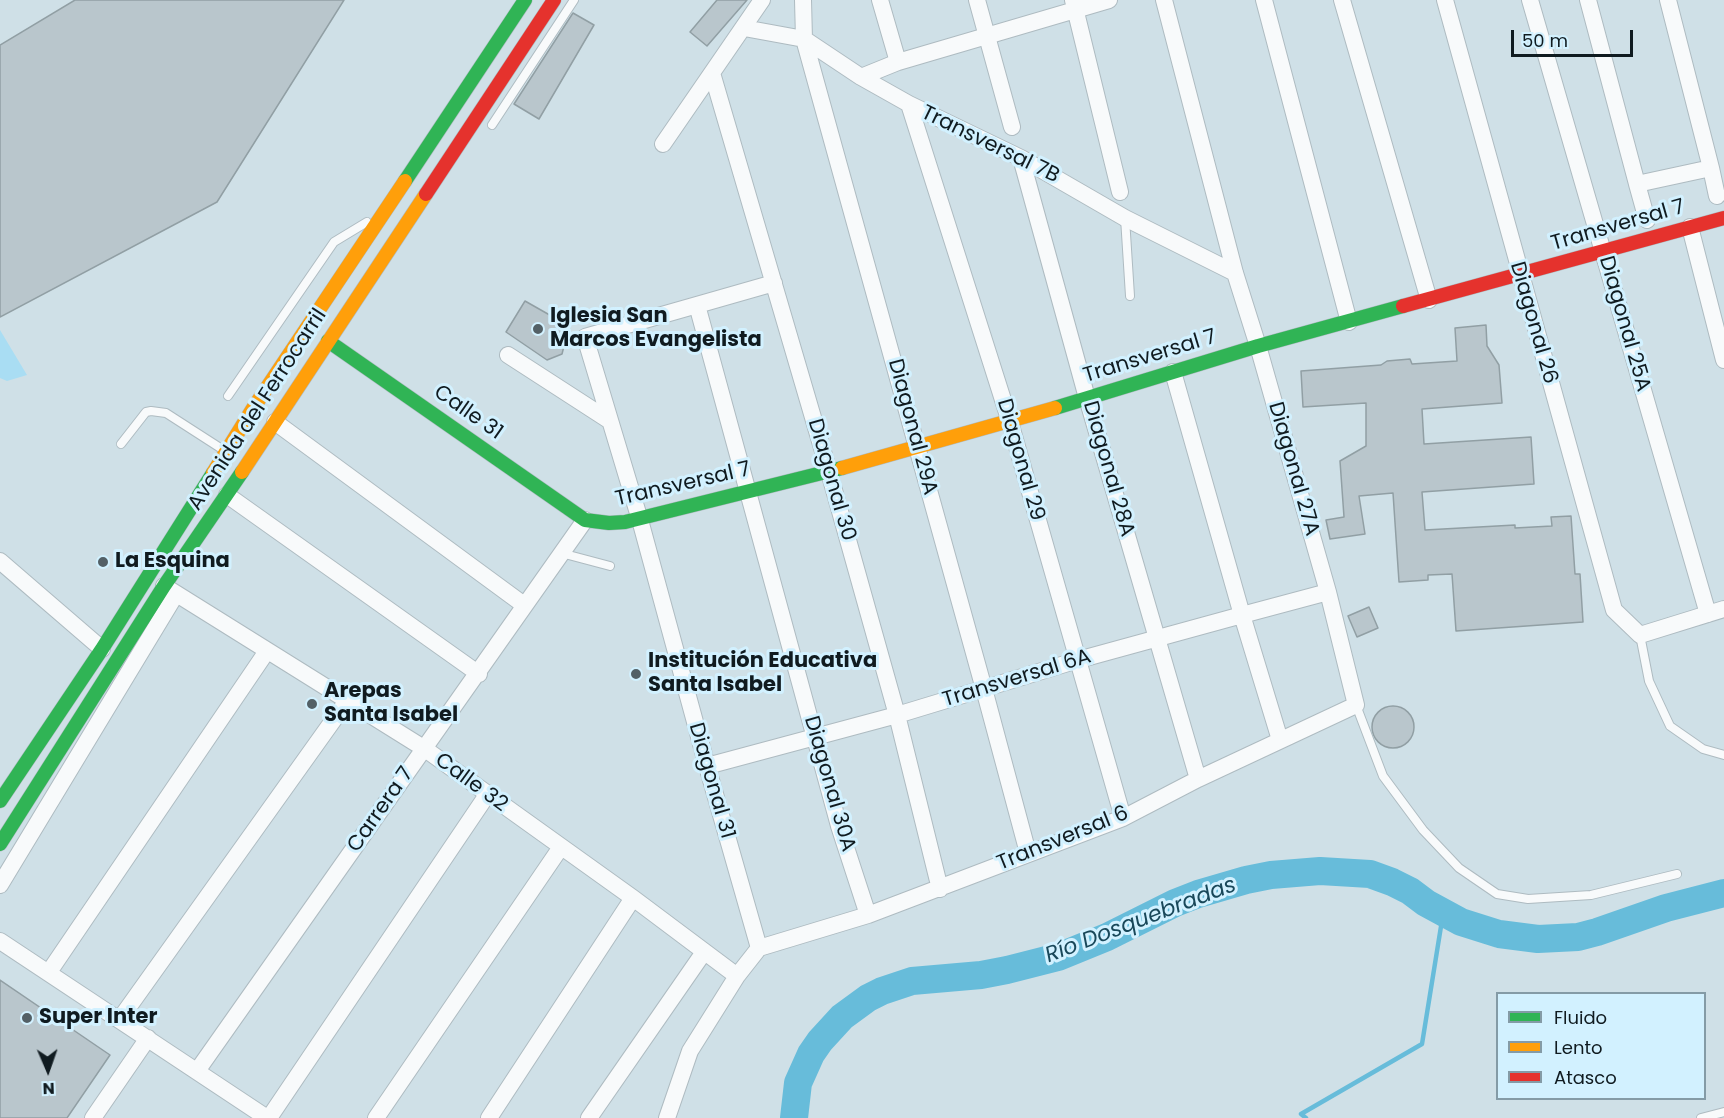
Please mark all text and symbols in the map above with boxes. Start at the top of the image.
scale bar [1514,18,1636,56]
text: 50 m [1522,28,1568,53]
street label: Transversal 7B [917,101,1063,189]
street label: Transversal 7 [1548,195,1688,257]
street label: Diagonal 25A [1593,253,1655,395]
street label: Diagonal 26 [1504,259,1562,387]
place label: Iglesia San Marcos Evangelista [550,304,762,354]
street label: Avenida del Ferrocarril [183,305,333,515]
marker: Iglesia San Marcos Evangelista [531,322,545,336]
street label: Transversal 7 [1080,325,1220,389]
street label: Diagonal 29A [882,356,942,498]
street label: Calle 31 [429,380,507,446]
street label: Diagonal 29 [991,396,1049,524]
street label: Diagonal 28A [1077,398,1139,540]
street label: Diagonal 27A [1262,399,1324,539]
street label: Diagonal 30 [802,416,860,544]
street label: Transversal 7 [613,457,753,513]
place label: La Esquina [115,549,230,575]
marker: La Esquina [96,555,110,569]
street label: Transversal 6A [940,644,1094,714]
place label: Institución Educativa Santa Isabel [648,649,877,699]
marker: Institución Educativa Santa Isabel [629,667,643,681]
place label: Arepas Santa Isabel [324,679,458,729]
marker: Arepas Santa Isabel [305,697,319,711]
street label: Diagonal 30A [798,713,860,855]
street label: Diagonal 31 [682,720,740,842]
street label: Calle 32 [430,748,512,818]
street label: Carrera 7 [343,763,419,857]
street label: Transversal 6 [994,801,1132,877]
water label: Río Dosquebradas [1042,872,1240,970]
legend [1496,992,1706,1100]
place label: Super Inter [39,1005,158,1031]
text: Fluido [1554,1005,1607,1030]
marker: Super Inter [20,1011,34,1025]
text: Lento [1554,1035,1603,1060]
north arrow [18,1040,78,1100]
text: Atasco [1554,1065,1617,1090]
text: N [42,1077,55,1100]

